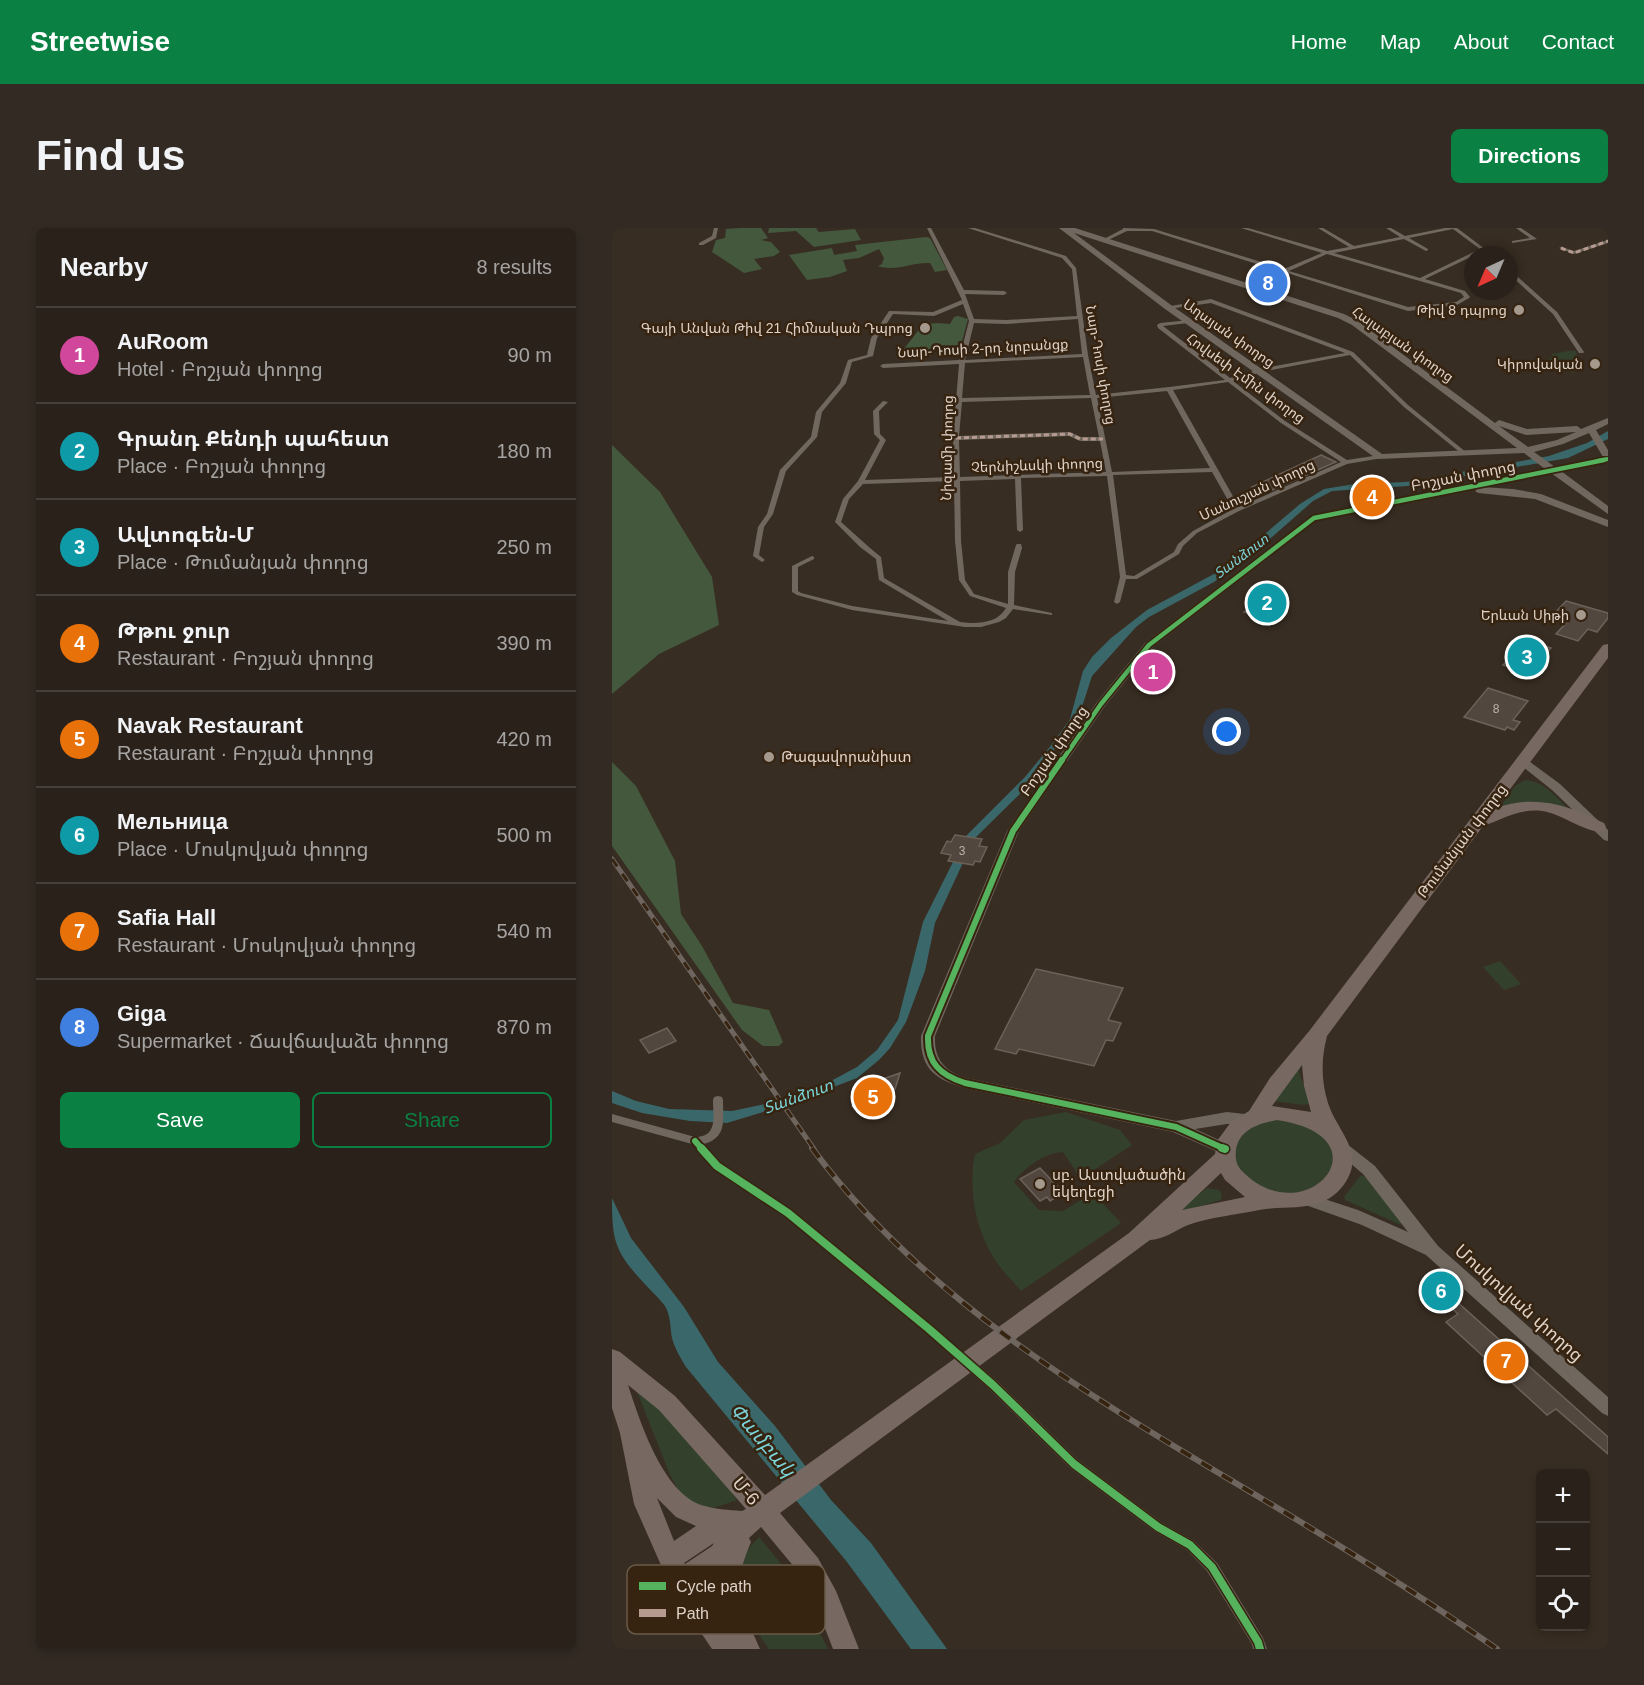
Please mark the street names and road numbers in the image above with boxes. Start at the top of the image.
street label: Աղայան փողոց [1180,295,1278,371]
street label: Հալաբյան փողոց [1349,303,1457,385]
street label: Նար-Դոսի փողոց [1083,304,1119,426]
street label: Հովսեփ Էմին փողոց [1184,330,1308,426]
street label: Նար-Դոսի 2-րդ նրբանցք [897,336,1069,360]
street label: Նիզամի փողոց [938,395,956,501]
street label: Չերնիշևսկի փողոց [971,455,1103,475]
street label: Մանուշյան փողոց [1197,456,1317,524]
street label: Բոշյան փողոց [1409,457,1517,495]
street label: Բոշյան փողոց [1016,702,1092,800]
street label: Թումանյան փողոց [1413,780,1511,902]
street label: Մոսկովյան փողոց [1451,1240,1587,1366]
street label: Մ-6 [729,1473,763,1509]

